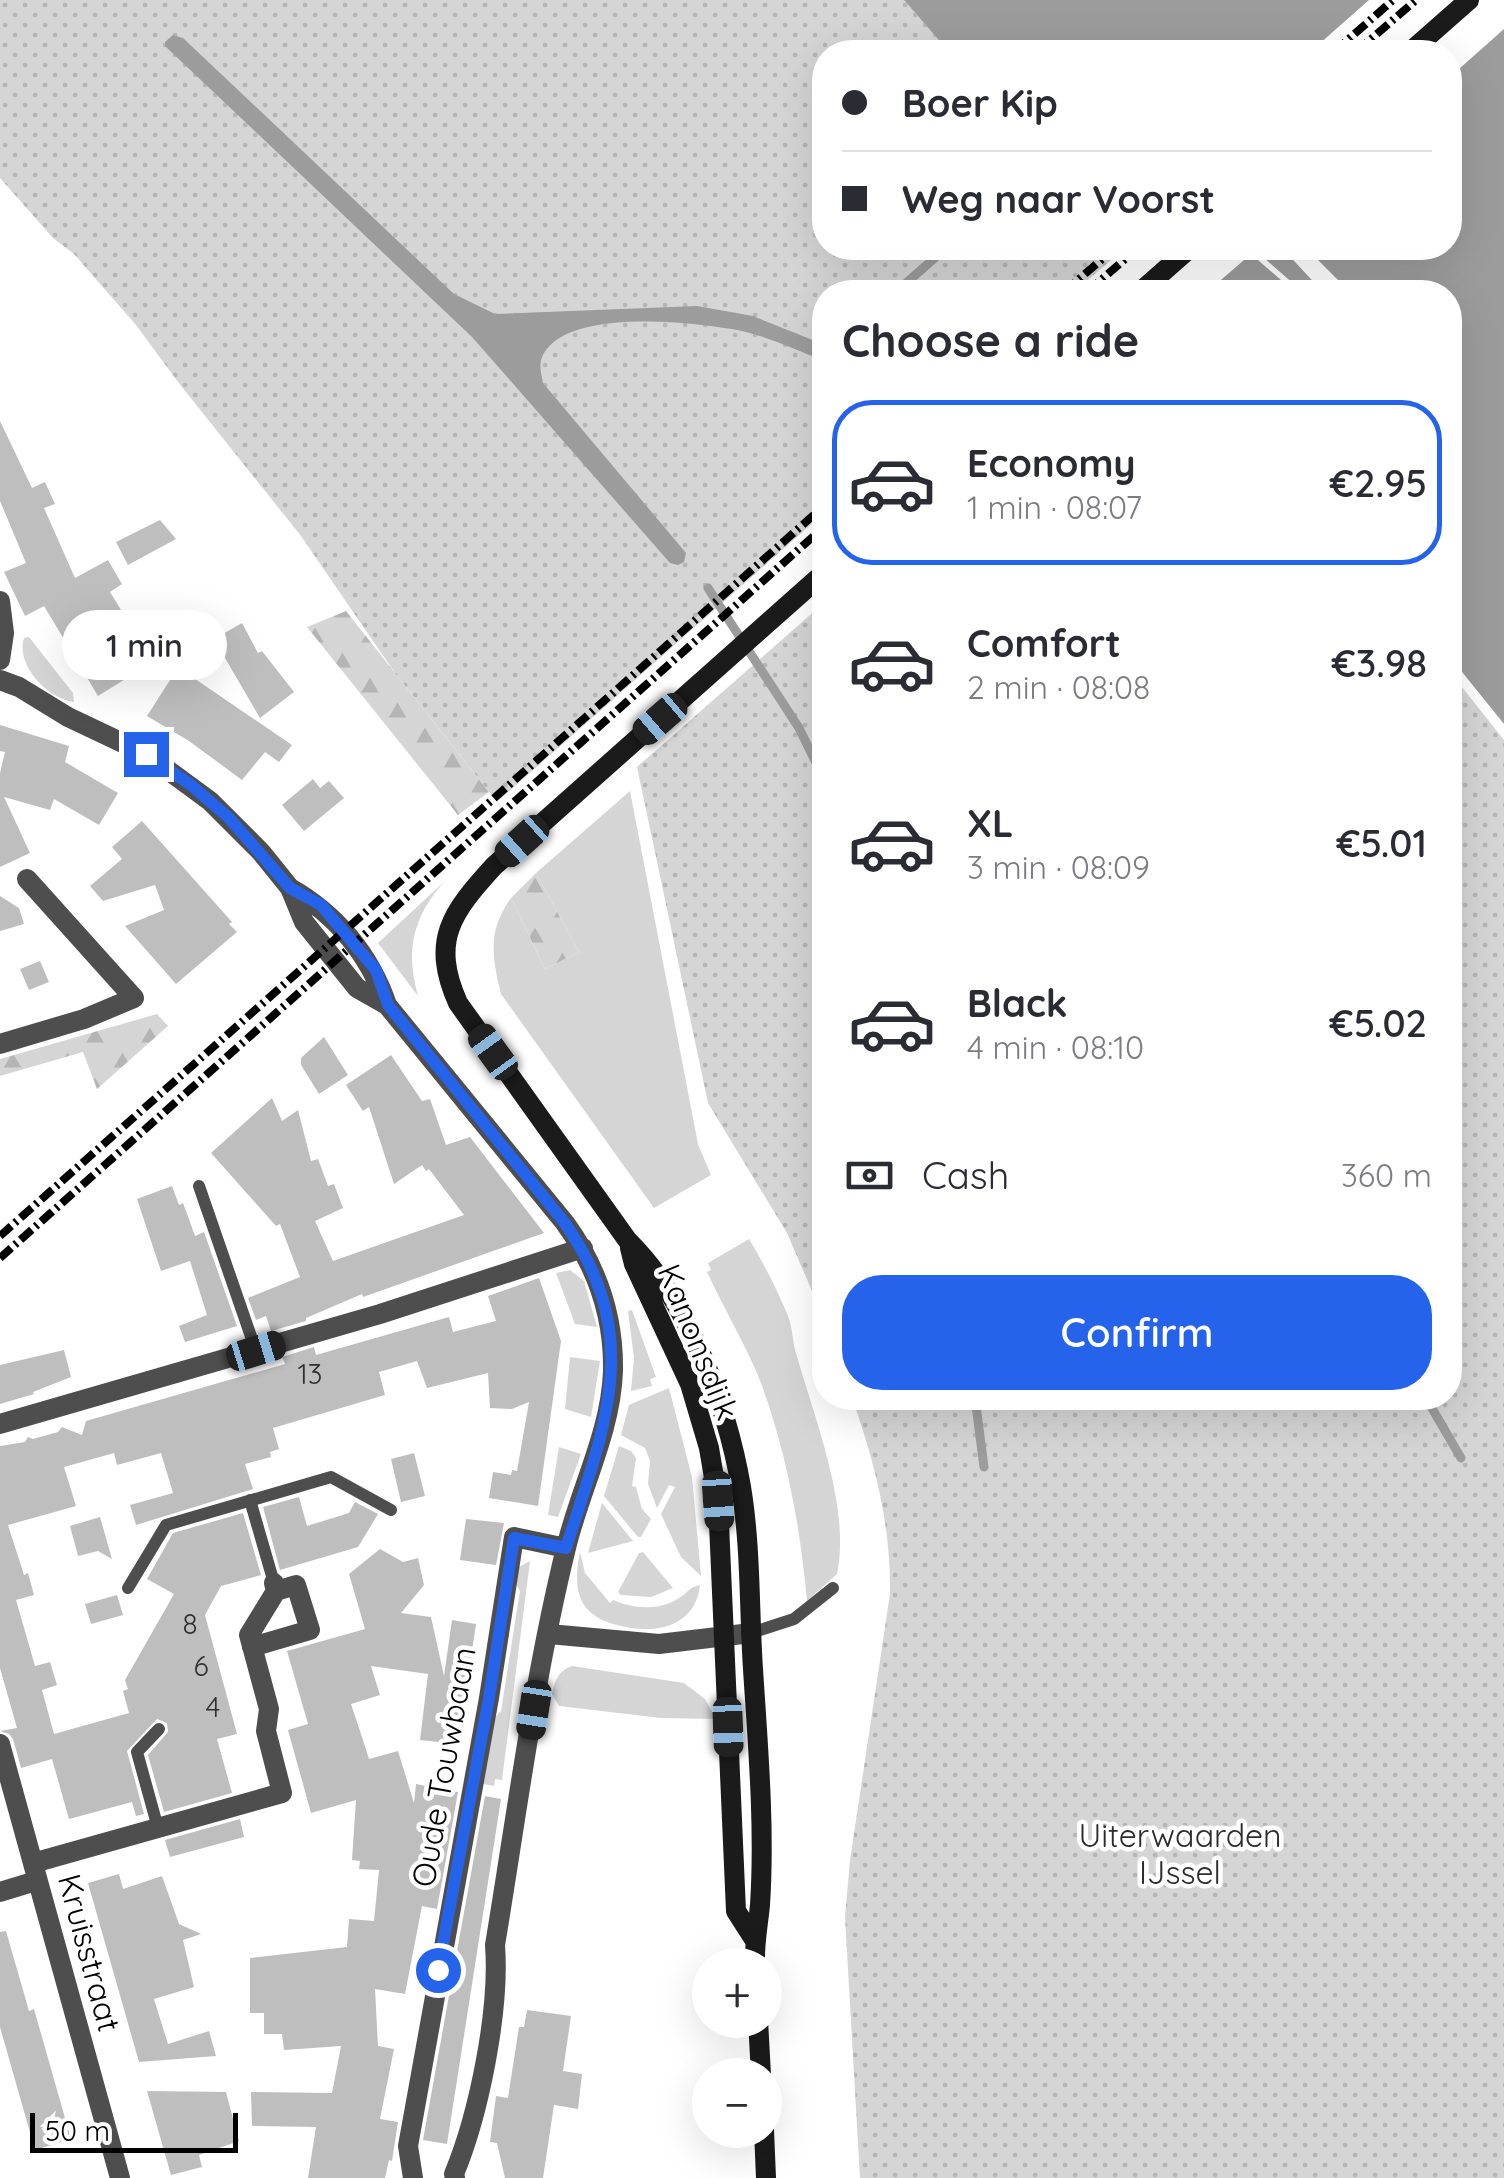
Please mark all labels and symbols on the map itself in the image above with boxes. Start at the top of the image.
callout: 1 min [64,609,228,679]
car [628,688,692,750]
route end [124,732,169,777]
car [490,810,554,872]
car [463,1019,523,1085]
street label: Kanonsdijk [650,1258,748,1425]
car [223,1328,289,1374]
house number: 13 [297,1356,323,1391]
car [701,1470,735,1532]
house number: 8 [182,1606,198,1641]
street label: Oude Touwbaan [402,1644,484,1890]
house number: 6 [193,1648,209,1683]
car [514,1678,554,1742]
house number: 4 [206,1689,220,1724]
car [712,1696,744,1758]
park label: Uiterwaarden IJssel [1078,1815,1282,1892]
street label: Kruisstraat [50,1870,130,2036]
route start [416,1948,461,1993]
scale bar [30,2108,238,2152]

